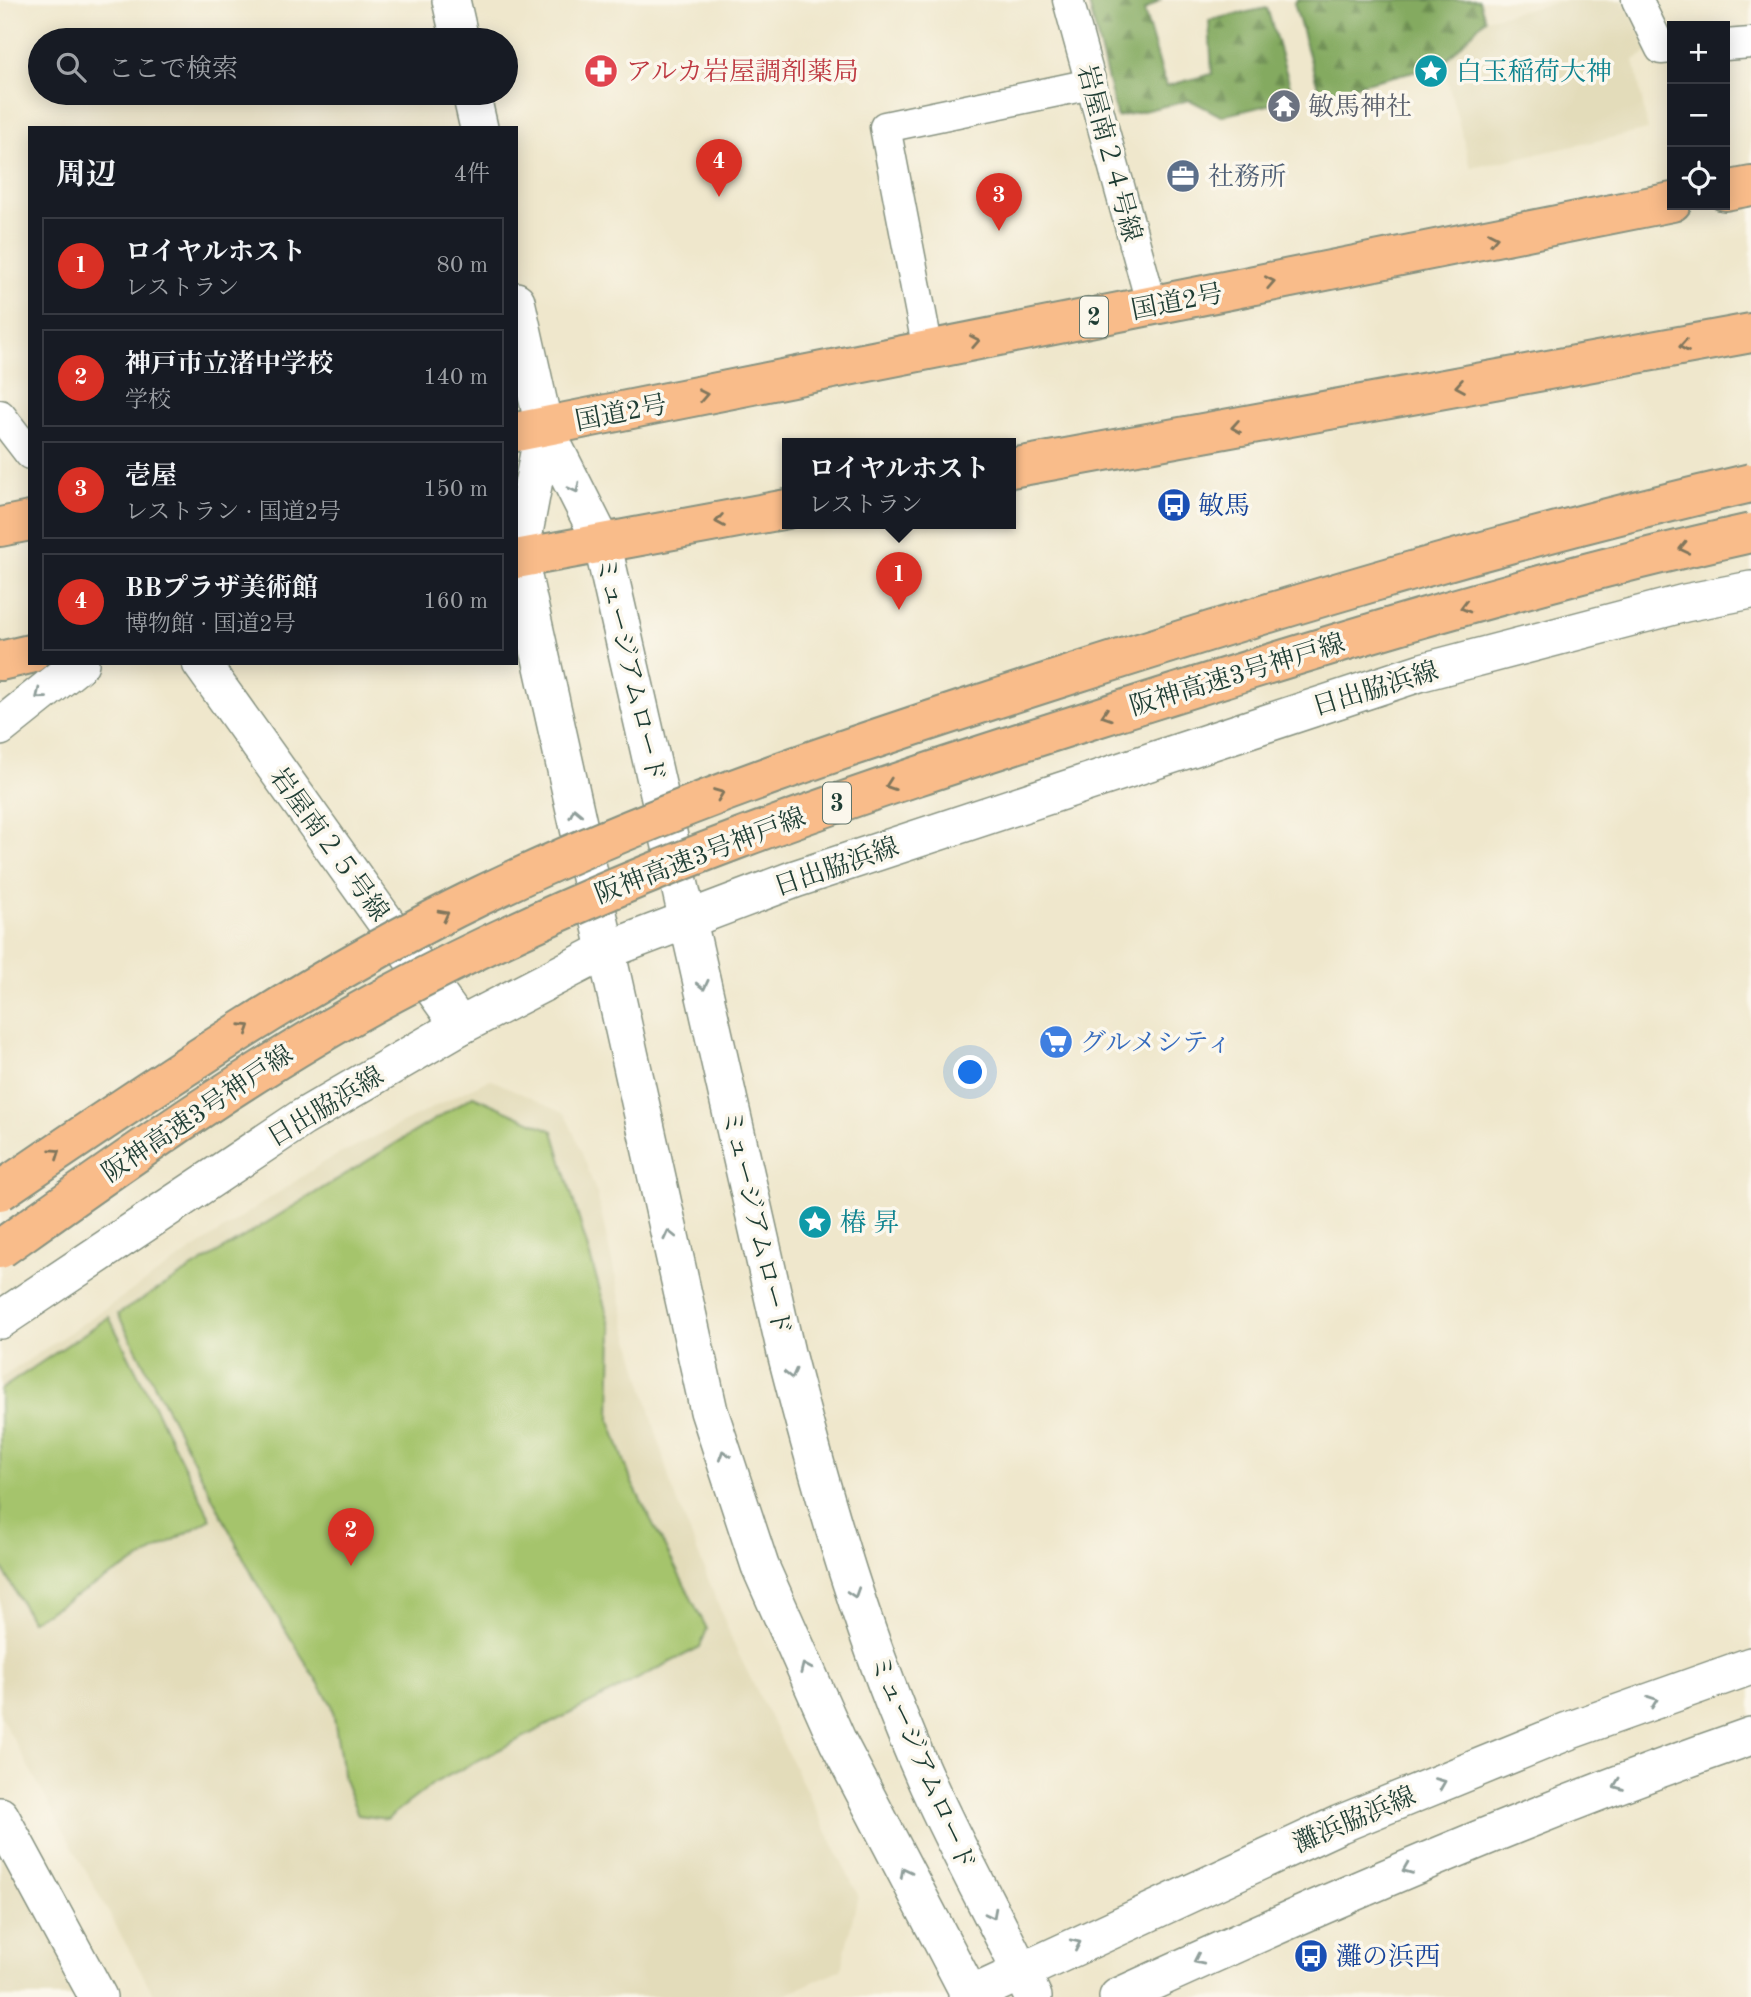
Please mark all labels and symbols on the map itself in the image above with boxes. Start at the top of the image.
pharmacy icon: アルカ岩屋調剤薬局 [582,52,620,90]
place icon: 白玉稲荷大神 [1412,52,1450,90]
place label: アルカ岩屋調剤薬局 [626,58,859,86]
place label: 白玉稲荷大神 [1456,58,1612,86]
street label: 岩屋南２４号線 [1072,62,1146,245]
temple icon: 敏馬神社 [1265,87,1303,125]
place label: 敏馬神社 [1308,93,1412,121]
pin: 4 [696,139,742,197]
office icon: 社務所 [1164,157,1202,195]
place label: 社務所 [1208,163,1286,191]
pin: 3 [976,173,1022,231]
one-way arrow [1487,231,1499,246]
one-way arrow [1264,276,1276,291]
street label: 国道2号 [1129,279,1226,325]
road number: 2 [1080,296,1108,338]
one-way arrow [969,334,981,349]
one-way arrow [1678,338,1690,353]
one-way arrow [1454,378,1466,393]
one-way arrow [697,389,709,404]
street label: 国道2号 [573,390,670,436]
one-way arrow [1230,419,1242,434]
one-way arrow [566,481,580,493]
bus stop icon: 敏馬 [1155,486,1193,524]
place label: 敏馬 [1198,492,1250,520]
one-way arrow [714,513,726,528]
one-way arrow [1678,540,1690,554]
pin: 1 [876,552,922,610]
street label: ミュージアムロード [590,554,669,785]
one-way arrow [1459,598,1471,613]
street label: 阪神高速3号神戸線 [1126,628,1348,721]
street label: 日出脇浜線 [1309,657,1442,721]
one-way arrow [35,687,48,700]
one-way arrow [1100,707,1113,721]
street label: 岩屋南２５号線 [264,763,394,926]
one-way arrow [884,777,896,791]
road number: 3 [823,782,851,824]
one-way arrow [713,788,725,802]
street label: 阪神高速3号神戸線 [591,802,810,909]
one-way arrow [568,807,583,819]
street label: 日出脇浜線 [770,833,902,901]
one-way arrow [437,910,449,923]
one-way arrow [695,979,710,991]
one-way arrow [239,1023,252,1036]
supermarket icon: グルメシティ [1037,1023,1075,1061]
place label: グルメシティ [1080,1029,1232,1057]
street label: 阪神高速3号神戸線 [97,1039,298,1188]
your location [953,1055,987,1089]
street label: 日出脇浜線 [263,1061,388,1152]
street label: ミュージアムロード [716,1107,795,1338]
one-way arrow [49,1148,62,1161]
place icon: 椿 昇 [796,1203,834,1241]
place label: 椿 昇 [840,1209,899,1237]
one-way arrow [663,1229,677,1241]
one-way arrow [783,1368,797,1380]
one-way arrow [718,1450,732,1462]
pin: 2 [328,1508,374,1566]
one-way arrow [846,1586,860,1598]
street label: ミュージアムロード [864,1651,979,1874]
one-way arrow [799,1662,813,1675]
one-way arrow [1646,1695,1659,1709]
one-way arrow [1612,1776,1624,1790]
one-way arrow [1434,1777,1446,1791]
street label: 灘浜脇浜線 [1289,1782,1420,1858]
one-way arrow [1401,1861,1414,1875]
one-way arrow [899,1867,913,1879]
one-way arrow [983,1907,997,1919]
bus stop icon: 灘の浜西 [1292,1937,1330,1975]
one-way arrow [1069,1938,1081,1952]
place label: 灘の浜西 [1336,1943,1440,1971]
one-way arrow [1193,1952,1205,1966]

